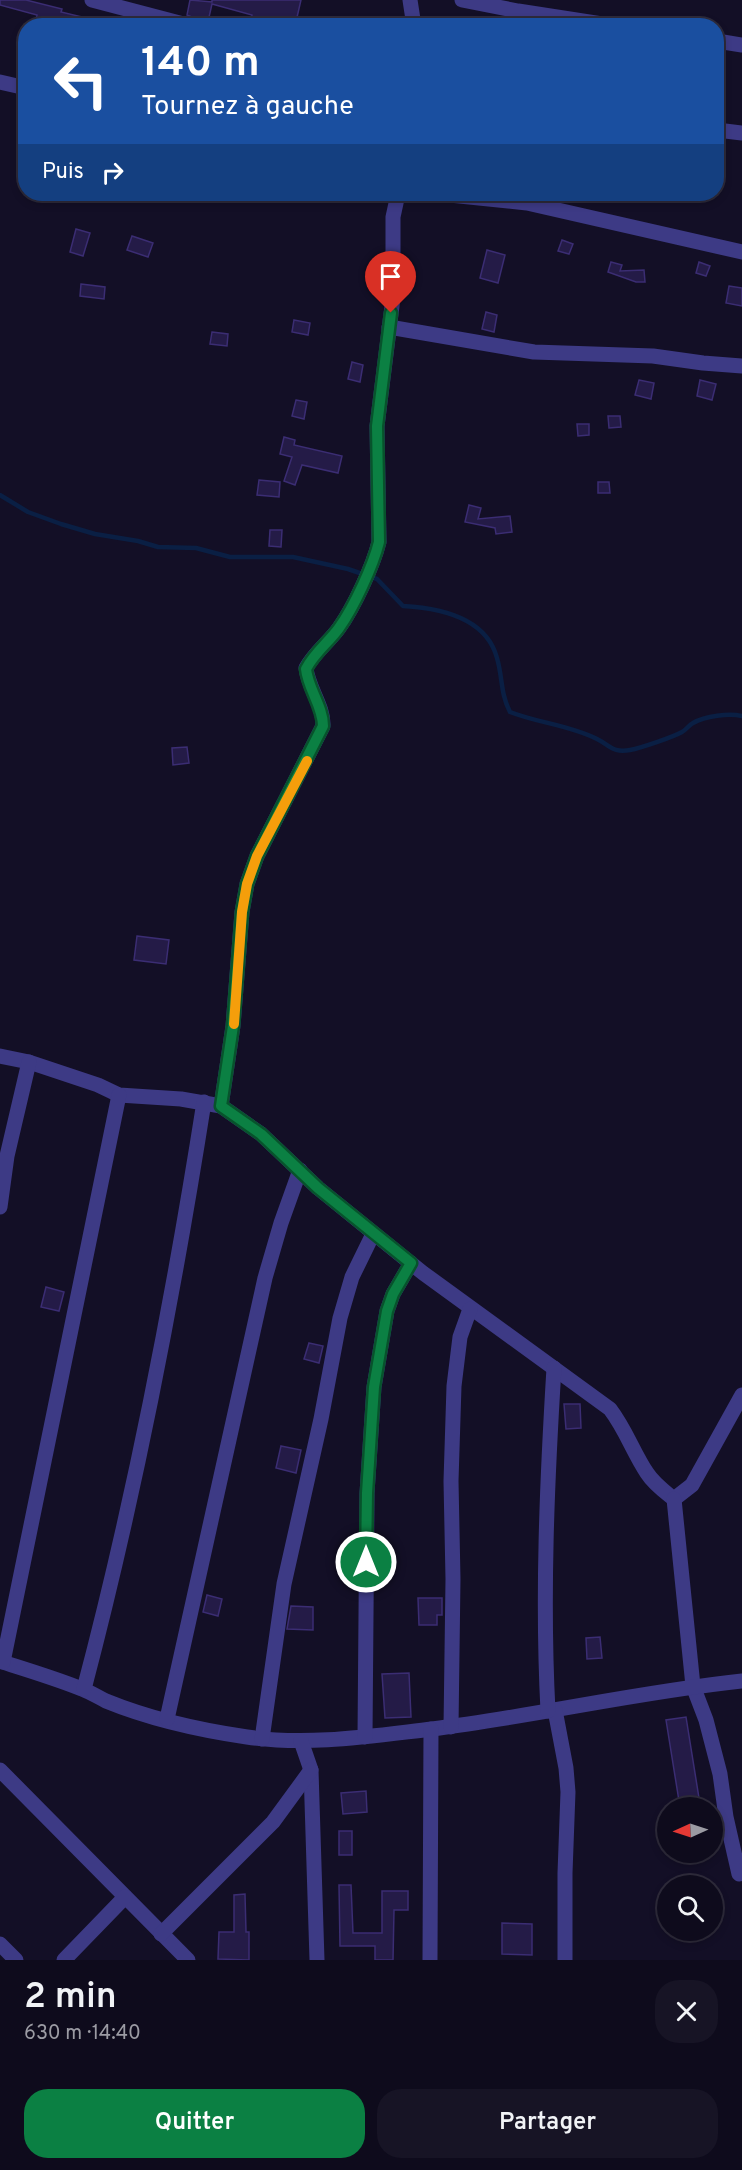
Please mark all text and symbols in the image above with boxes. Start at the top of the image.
text: 140 m [141,38,260,91]
icon: left [42,42,120,120]
text: Tournez à gauche [141,90,354,124]
icon: right [96,156,129,189]
text: Puis [42,159,84,186]
pin [365,251,416,313]
icon: arrive [374,260,407,293]
position arrow [334,1530,398,1594]
north arrow [657,1797,723,1863]
map controls [657,1797,723,1941]
button: search [657,1875,723,1941]
text: 2 min [24,1975,117,2021]
button: close [655,1980,718,2043]
text: 630 m · 14:40 [24,2021,141,2047]
button: Quitter [24,2089,365,2158]
button: Partager [377,2089,718,2158]

